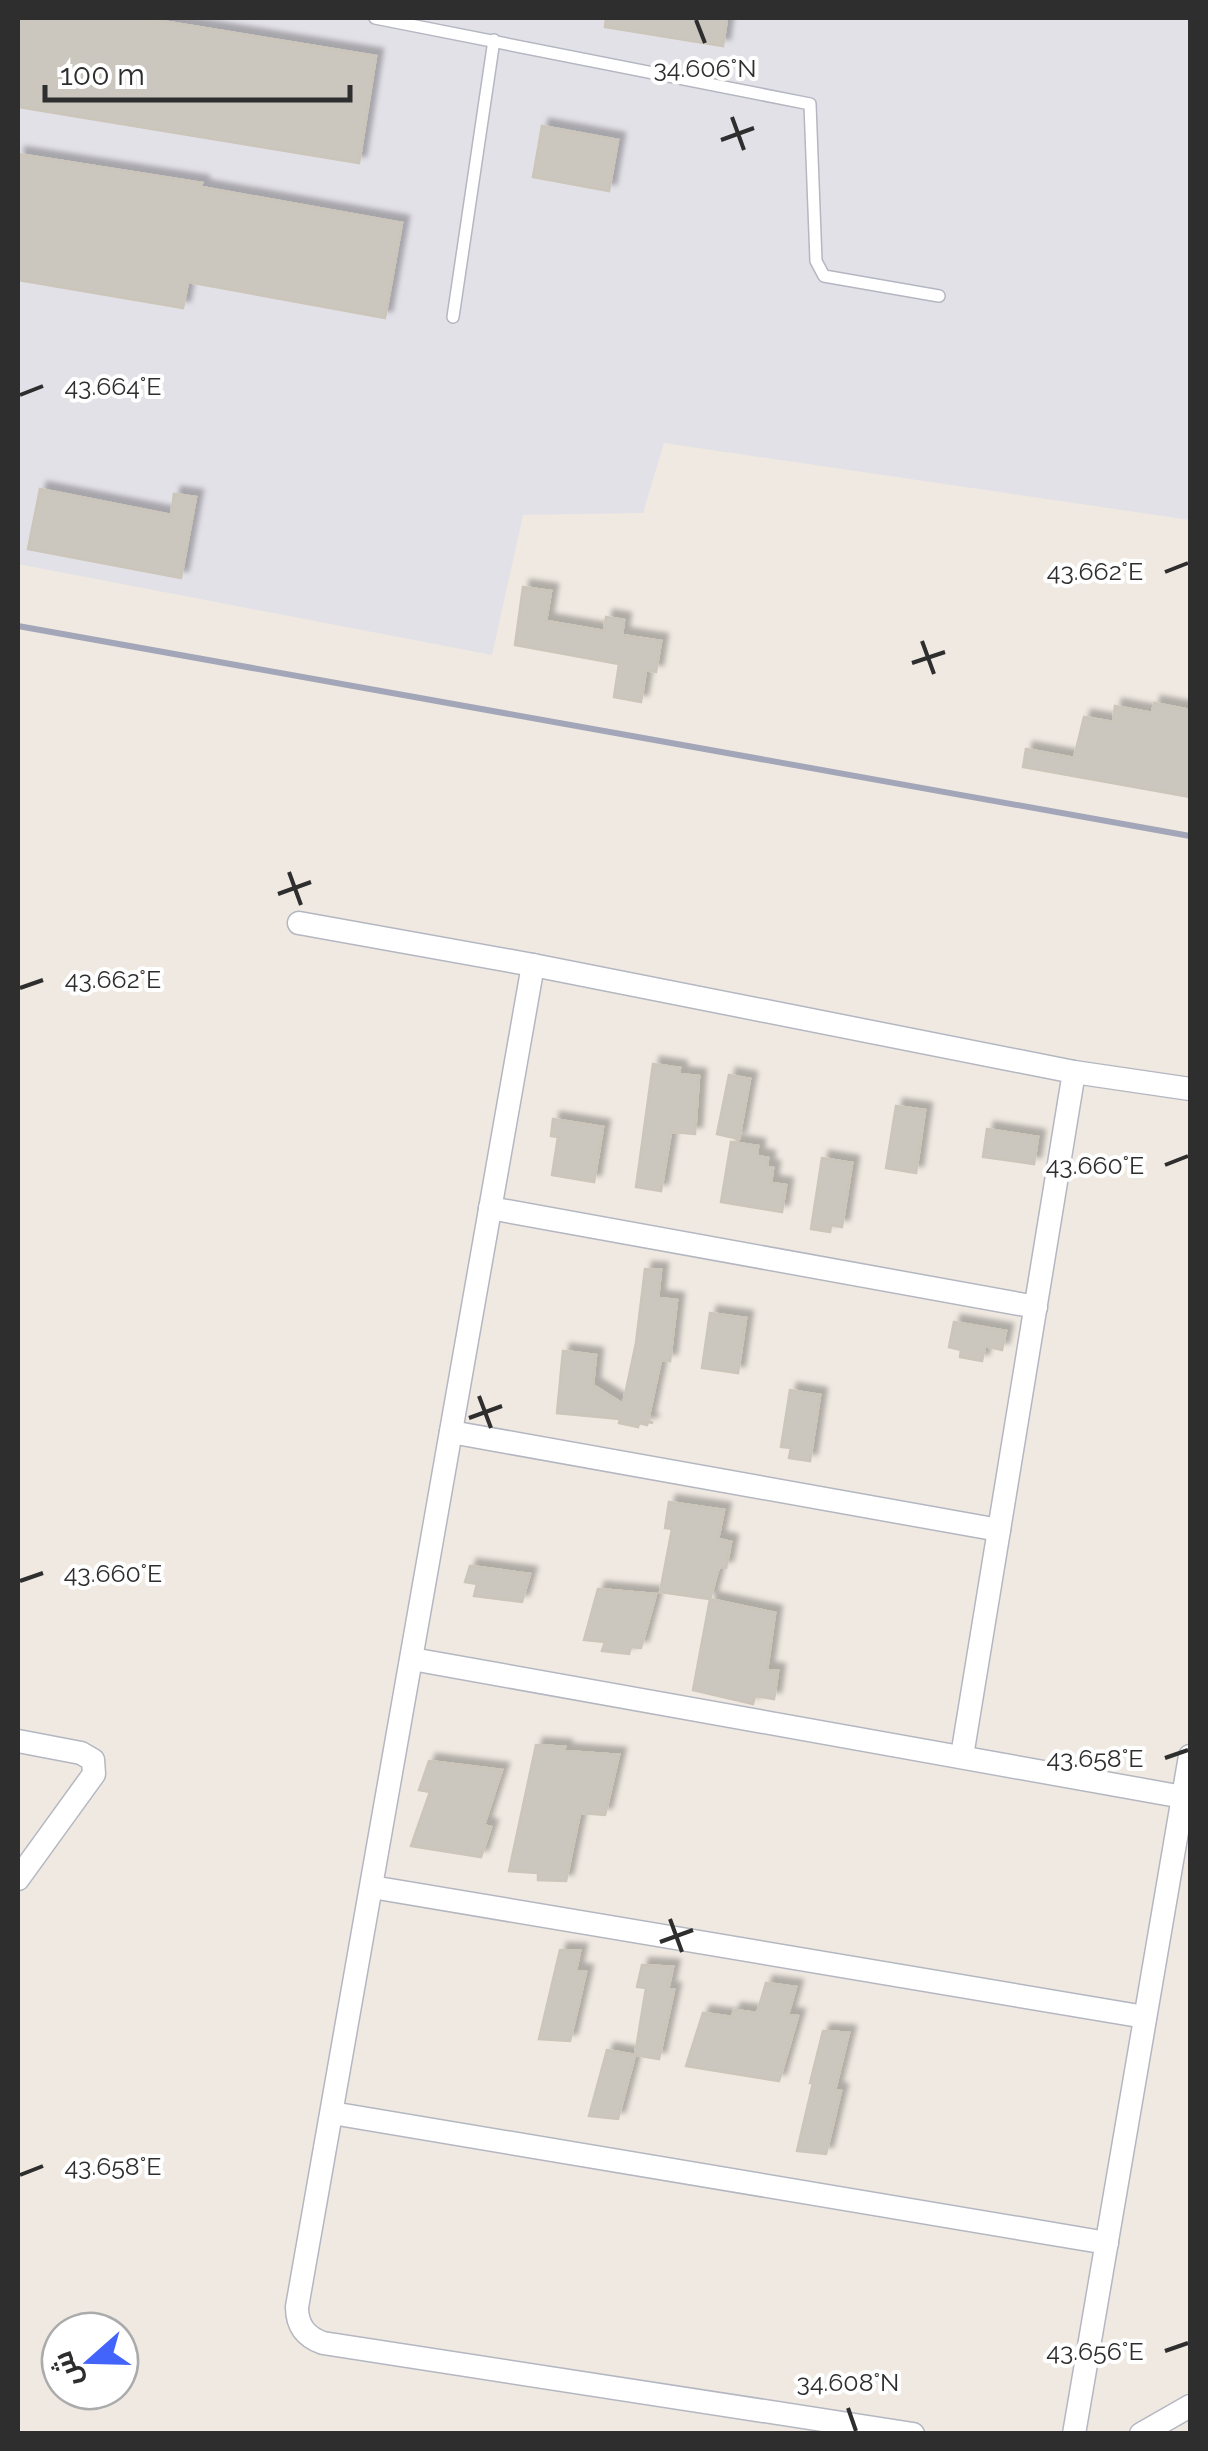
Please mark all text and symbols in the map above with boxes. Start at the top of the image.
scale bar [45,40,350,102]
text: 34.606°N [653,53,757,83]
text: 100 m [60,57,145,92]
text: 43.664°E [64,371,162,401]
text: 43.662°E [1047,556,1143,586]
text: 43.662°E [65,964,161,994]
text: 43.660°E [1046,1150,1144,1180]
text: 43.660°E [64,1558,162,1588]
text: 43.658°E [1046,1743,1144,1773]
text: 43.658°E [64,2151,162,2181]
north arrow [40,2311,140,2411]
text: 43.656°E [1046,2336,1144,2366]
text: ش [45,2347,89,2392]
text: 34.608°N [797,2367,899,2397]

